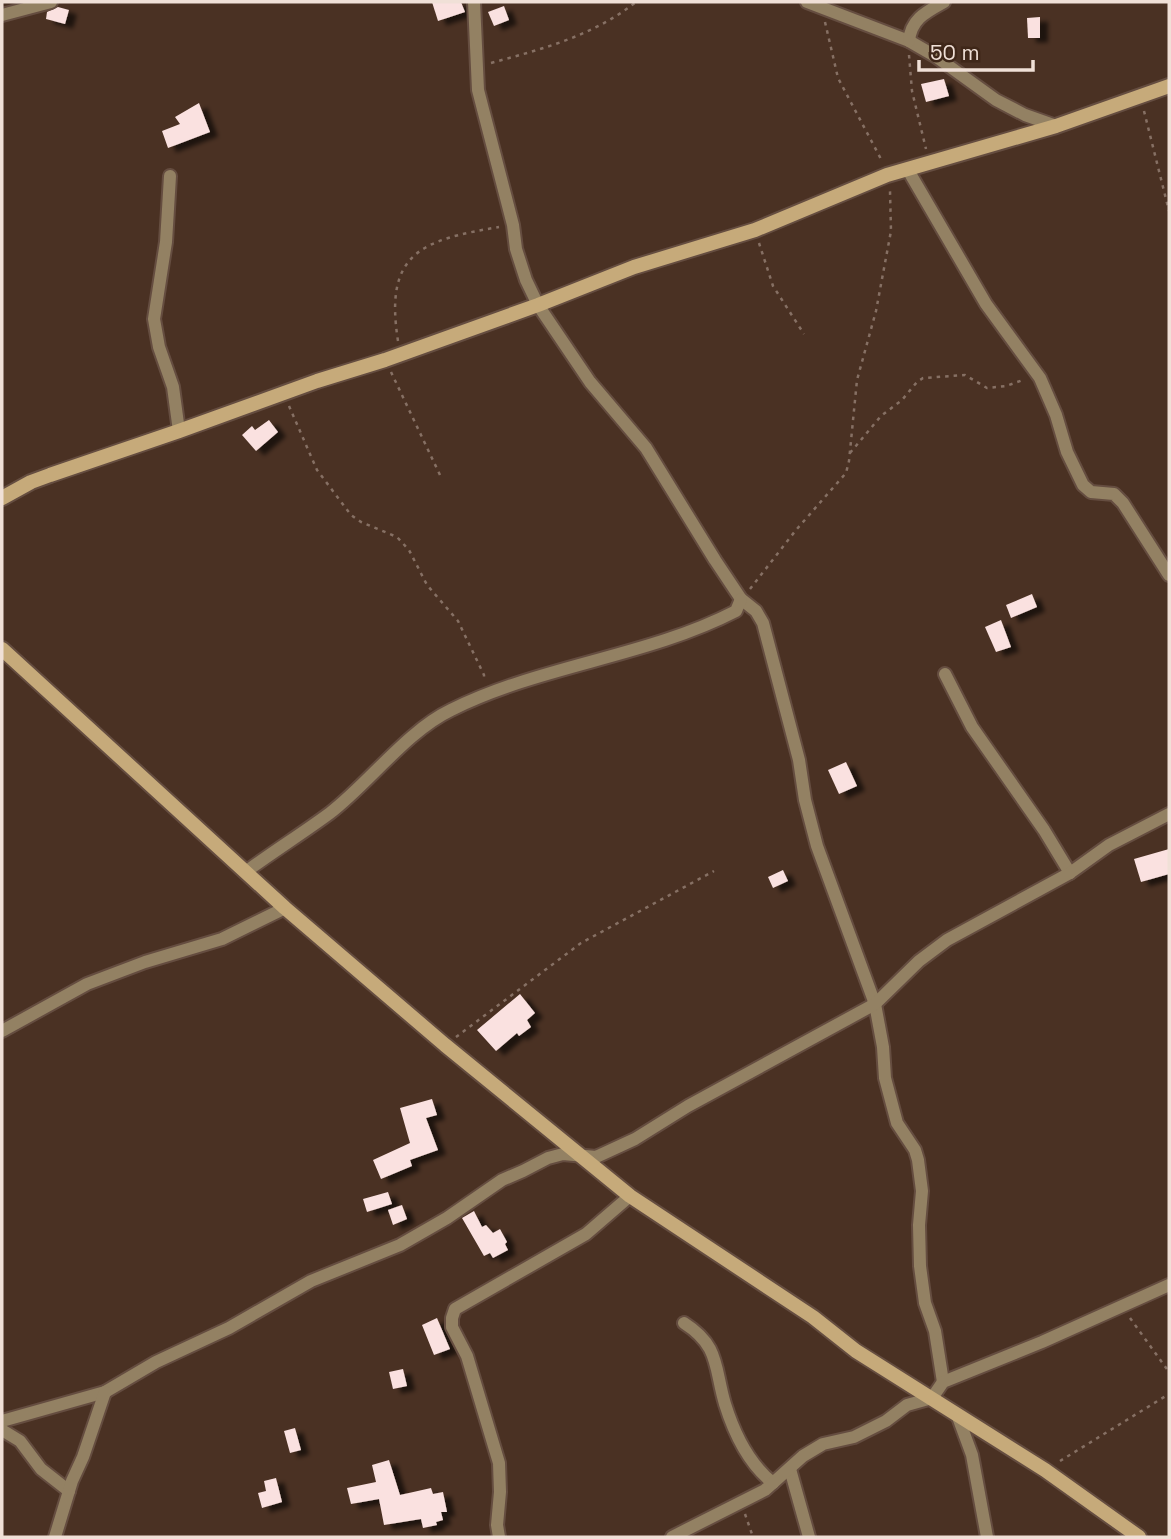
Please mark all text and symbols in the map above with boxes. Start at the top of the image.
scale bar [919,28,1033,72]
text: 50 m [930,39,980,66]

